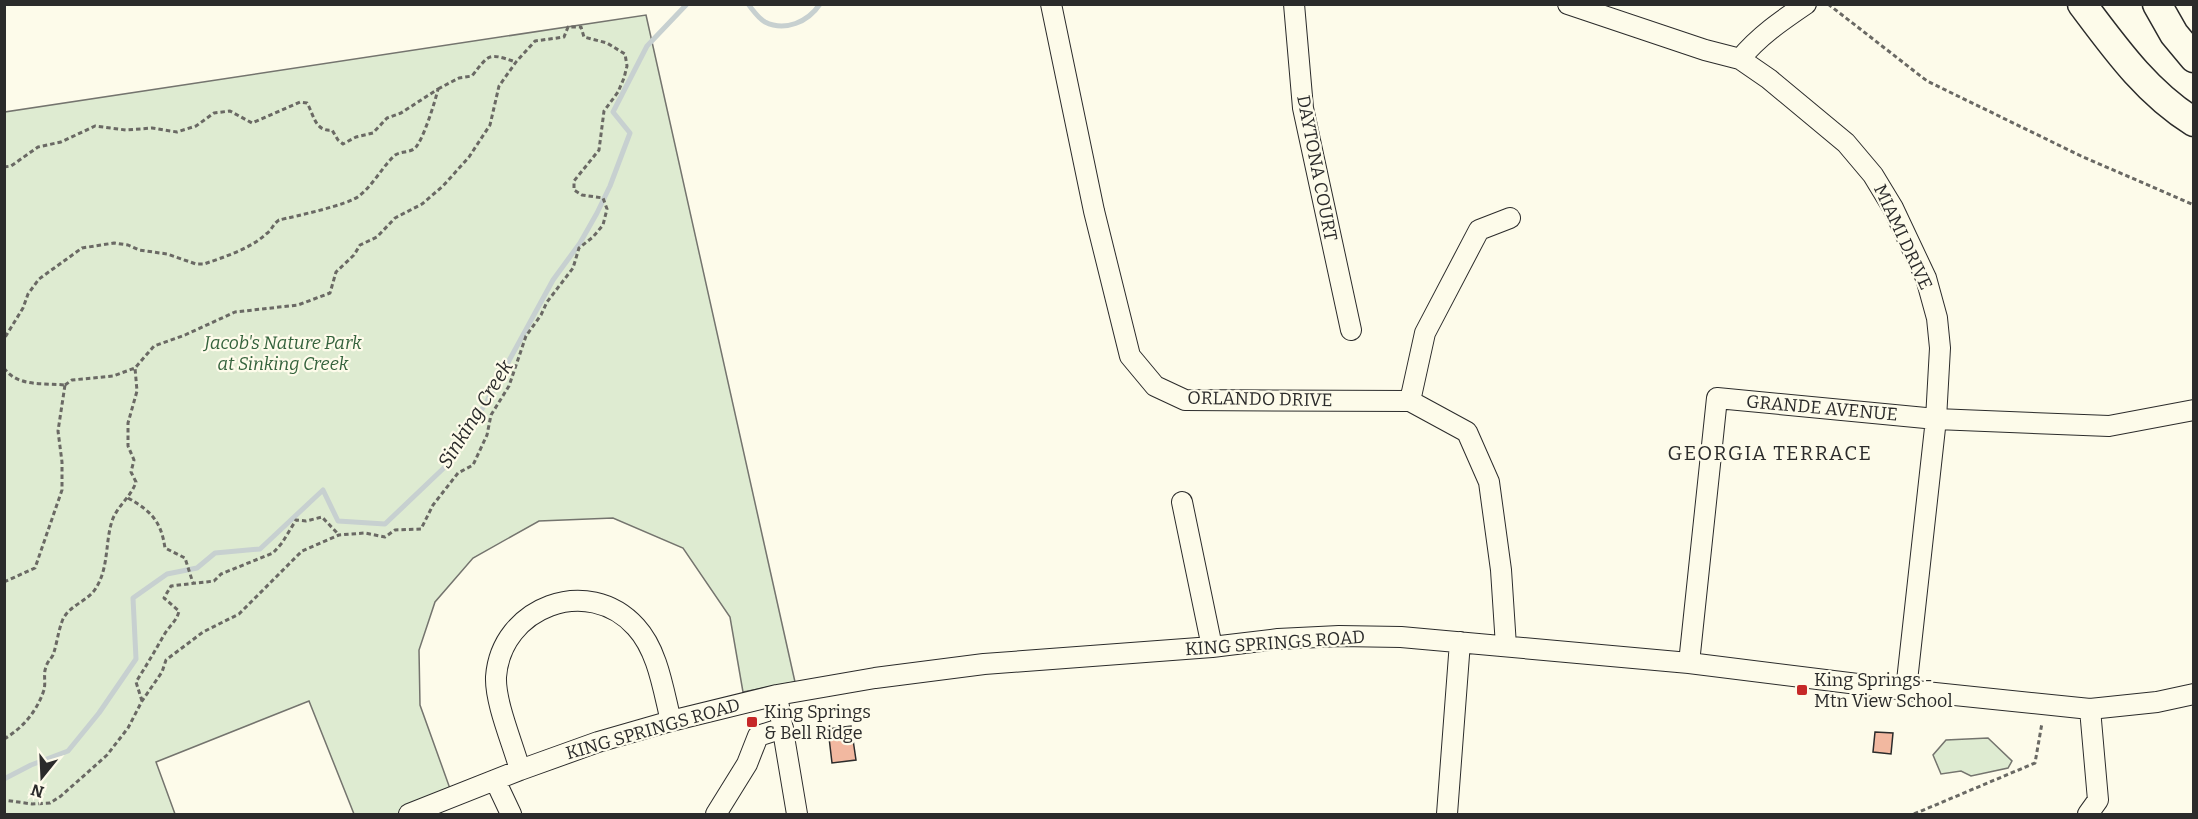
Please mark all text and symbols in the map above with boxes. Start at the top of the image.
street label: DAYTONA COURT [1292,93,1342,243]
street label: MIAMI DRIVE [1869,181,1937,293]
park label: Jacob's Nature Park at Sinking Creek [202,332,362,375]
water label: Sinking Creek [432,355,518,472]
street label: ORLANDO DRIVE [1187,387,1333,411]
street label: GRANDE AVENUE [1745,390,1899,426]
district label: GEORGIA TERRACE [1667,441,1873,465]
street label: KING SPRINGS ROAD [1184,626,1366,660]
place label: King Springs - Mtn View School [1814,669,1953,712]
marker: King Springs - Mtn View School [1795,683,1809,697]
street label: KING SPRINGS ROAD [563,694,743,764]
place label: King Springs & Bell Ridge [764,701,871,744]
marker: King Springs & Bell Ridge [745,715,759,729]
north arrow [12,747,72,807]
text: N [29,780,46,802]

